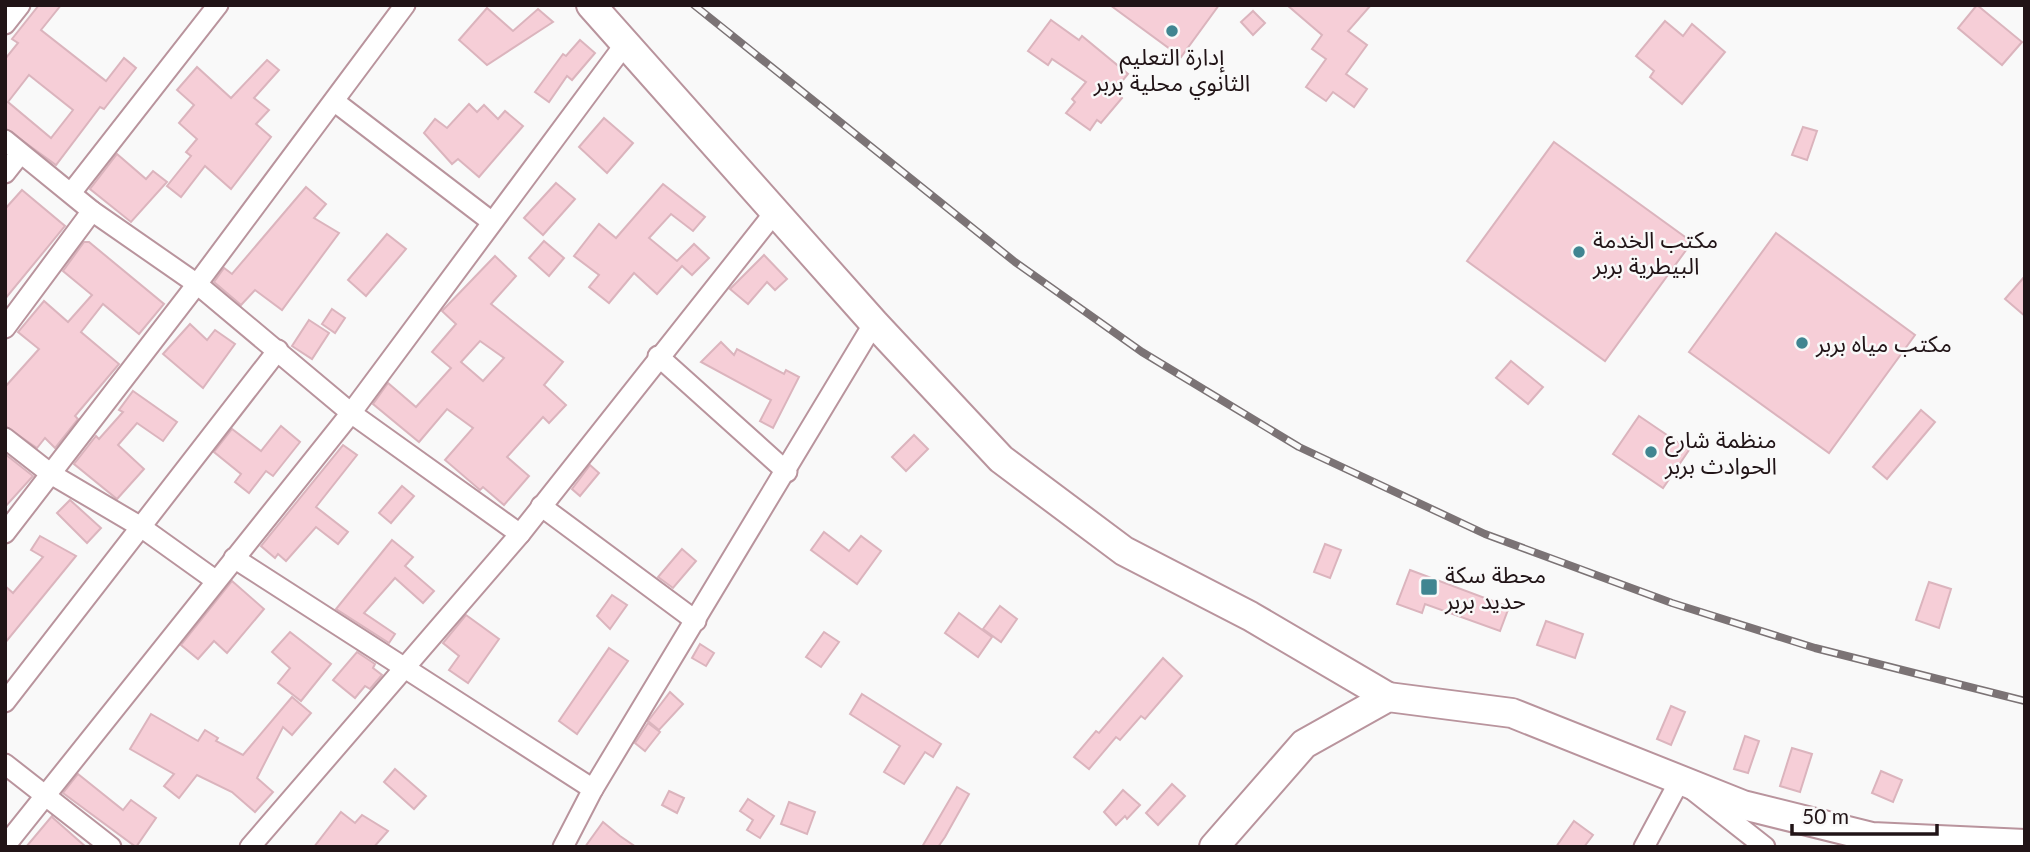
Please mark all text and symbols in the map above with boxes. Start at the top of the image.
marker: إدارة التعليم الثانوي محلية بربر [1164,23,1180,39]
place label: إدارة التعليم الثانوي محلية بربر [1093,42,1250,100]
place label: مكتب الخدمة البيطرية بربر [1592,225,1718,280]
marker: مكتب الخدمة البيطرية بربر [1571,244,1587,260]
place label: مكتب مياه بربر [1815,329,1952,358]
marker: مكتب مياه بربر [1794,335,1810,351]
place label: منظمة شارع الحوادث بربر [1664,425,1777,480]
marker: منظمة شارع الحوادث بربر [1643,444,1659,460]
place label: محطة سكة حديد بربر [1444,560,1546,615]
marker: محطة سكة حديد بربر [1419,577,1439,597]
scale bar [1792,792,1937,836]
text: 50 m [1802,803,1849,828]

